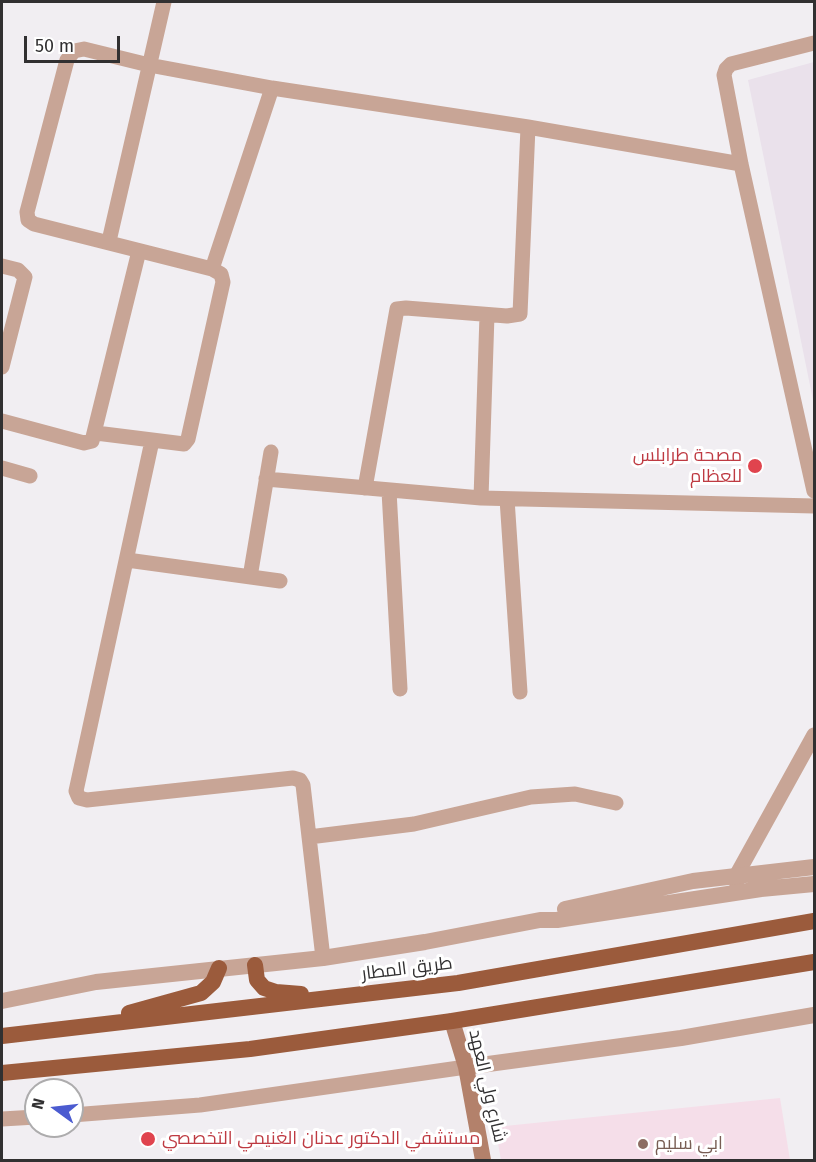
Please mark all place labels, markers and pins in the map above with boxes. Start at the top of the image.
place label: مصحة طرابلس للعظام [633,445,742,488]
marker: مصحة طرابلس للعظام [746,457,764,475]
place label: مستشفي الدكتور عدنان الغنيمي التخصصي [162,1128,480,1150]
marker: مستشفي الدكتور عدنان الغنيمي التخصصي [139,1130,157,1148]
place label: ابي سليم [655,1133,723,1155]
marker: ابي سليم [636,1137,650,1151]

